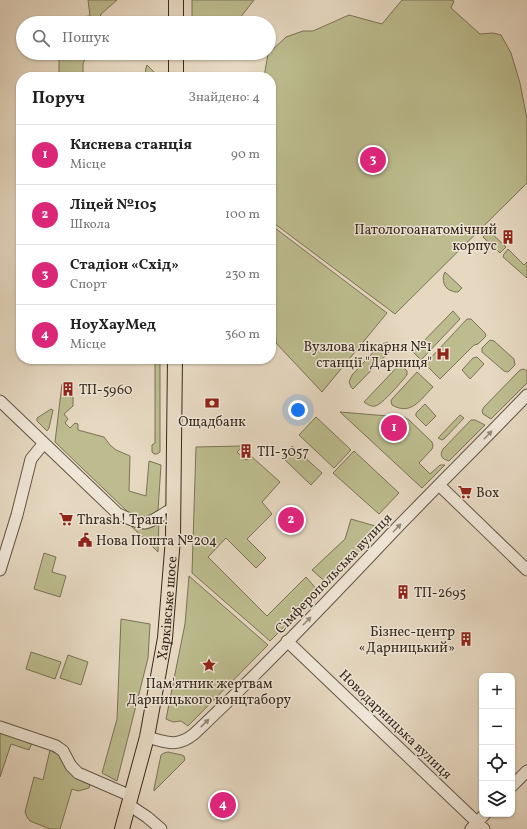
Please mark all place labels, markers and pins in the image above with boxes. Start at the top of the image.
pin: 3 [360,145,386,175]
place label: Патологоанатомічний корпус [354,221,497,256]
building icon: Патологоанатомічний корпус [500,229,516,245]
place label: Вузлова лікарня №1 станції "Дарниця" [303,338,432,373]
hospital icon: Вузлова лікарня №1 станції "Дарниця" [435,346,451,362]
building icon: ТП-5960 [60,381,76,397]
place label: ТП-5960 [79,381,132,400]
bank icon: Ощадбанк [204,395,220,411]
place label: Ощадбанк [178,413,246,432]
pin: 1 [381,413,407,443]
building icon: ТП-3057 [238,443,254,459]
place label: ТП-3057 [257,443,310,462]
supermarket icon: Box [457,484,473,500]
place label: Box [476,484,499,503]
pin: 2 [278,505,304,535]
supermarket icon: Thrash! Траш! [58,511,74,527]
place label: Thrash! Траш! [77,511,169,530]
public building icon: Нова Пошта №204 [77,532,93,548]
place label: Нова Пошта №204 [96,532,217,551]
building icon: ТП-2695 [395,584,411,600]
place label: ТП-2695 [414,584,466,603]
place label: Бізнес-центр «Дарницький» [359,623,455,658]
building icon: Бізнес-центр «Дарницький» [458,631,474,647]
place icon: Пам'ятник жертвам Дарницького концтабору [201,657,217,673]
place label: Пам'ятник жертвам Дарницького концтабору [127,675,292,710]
pin: 4 [210,790,236,820]

